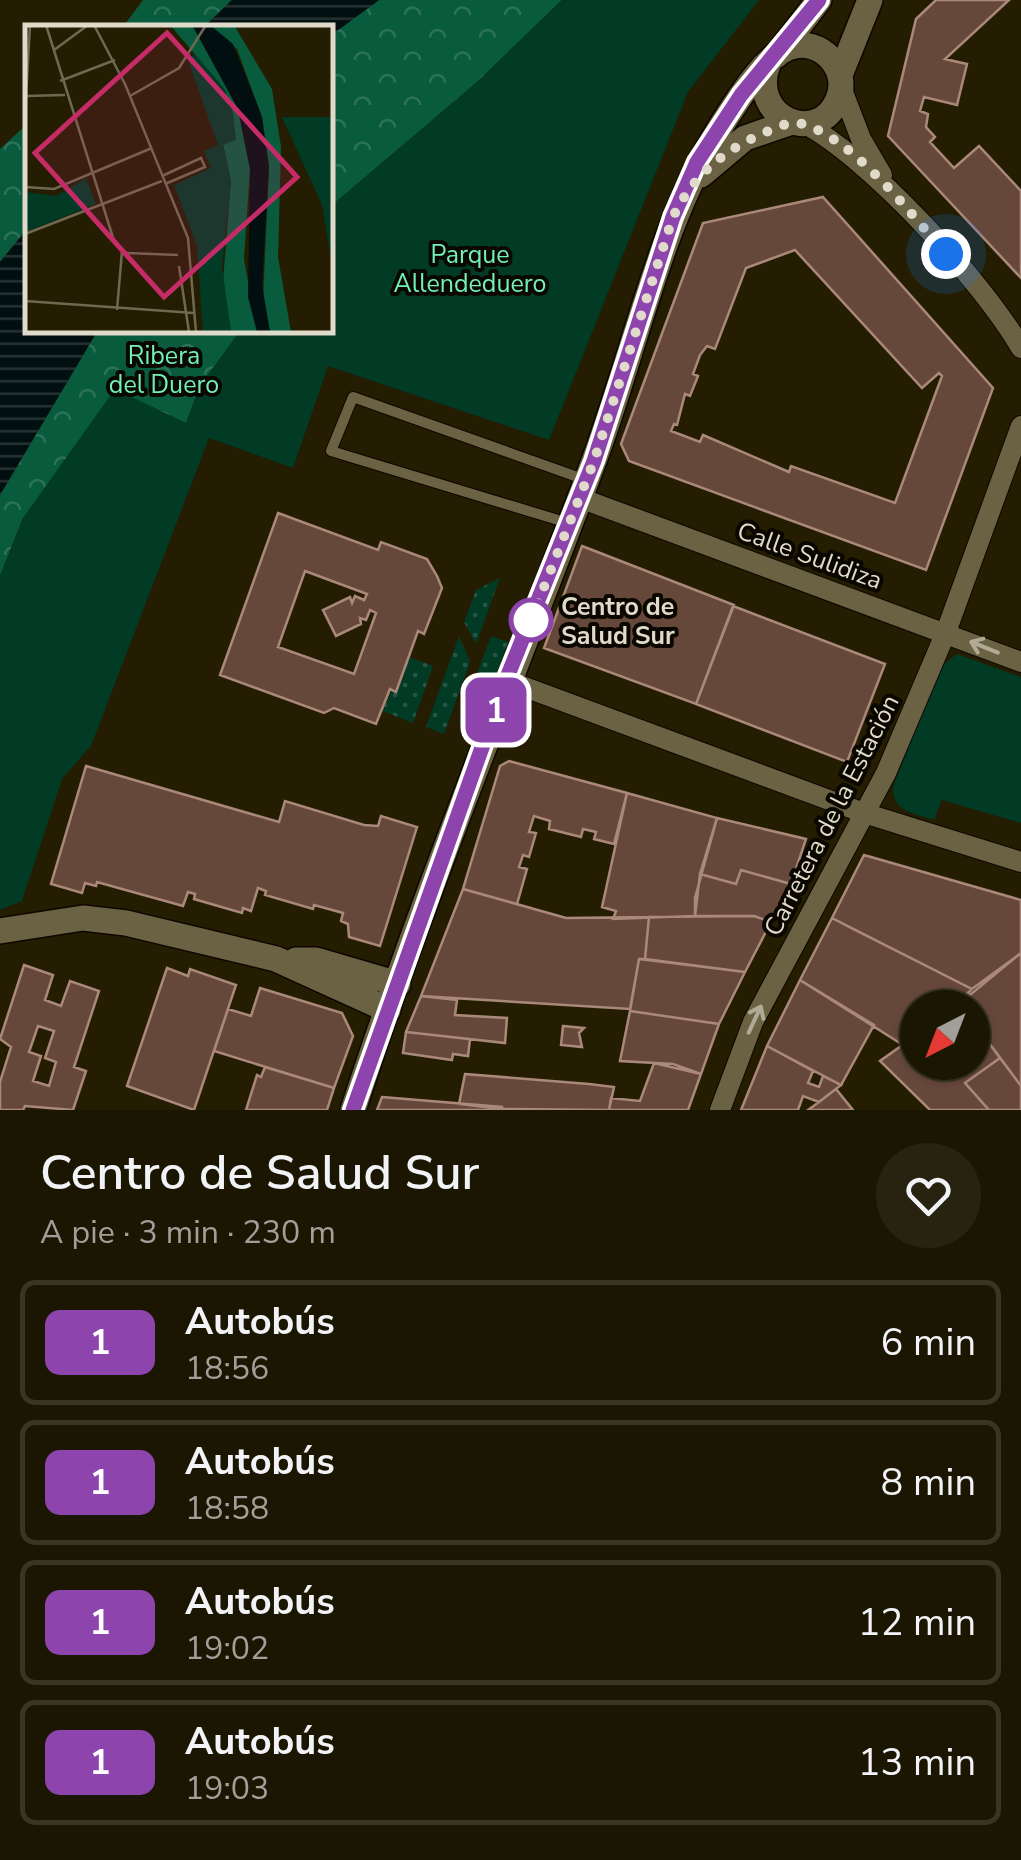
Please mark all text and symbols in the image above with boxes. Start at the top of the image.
inset map [25,25,332,332]
your location [921,229,971,279]
park label: Parque Allendeduero [394,238,546,301]
park label: Ribera del Duero [109,339,219,402]
street label: Calle Sulidiza [733,514,887,598]
place label: Centro de Salud Sur [561,590,675,653]
marker: Centro de Salud Sur [510,599,552,641]
one-way arrow [969,636,999,654]
line badge: 1 [464,678,528,742]
text: 1 [485,687,507,734]
street label: Carretera de la Estación [756,689,907,942]
north arrow [900,990,990,1080]
map controls [900,990,990,1080]
one-way arrow [747,1005,766,1035]
text: Centro de Salud Sur [40,1140,479,1206]
button: heart [876,1143,981,1248]
text: A pie · 3 min · 230 m [40,1211,336,1254]
text: Autobús [185,1296,335,1347]
text: 6 min [881,1317,976,1368]
text: 1 [89,1319,111,1366]
text: 18:56 [185,1347,269,1390]
text: Autobús [185,1436,335,1487]
text: 8 min [881,1457,976,1508]
text: 1 [89,1459,111,1506]
text: 18:58 [185,1487,269,1530]
text: Autobús [185,1576,335,1627]
text: 12 min [858,1597,976,1648]
text: 1 [89,1599,111,1646]
text: 19:02 [185,1627,269,1670]
text: Autobús [185,1716,335,1767]
text: 13 min [858,1737,976,1788]
text: 1 [89,1739,111,1786]
text: 19:03 [185,1767,269,1810]

